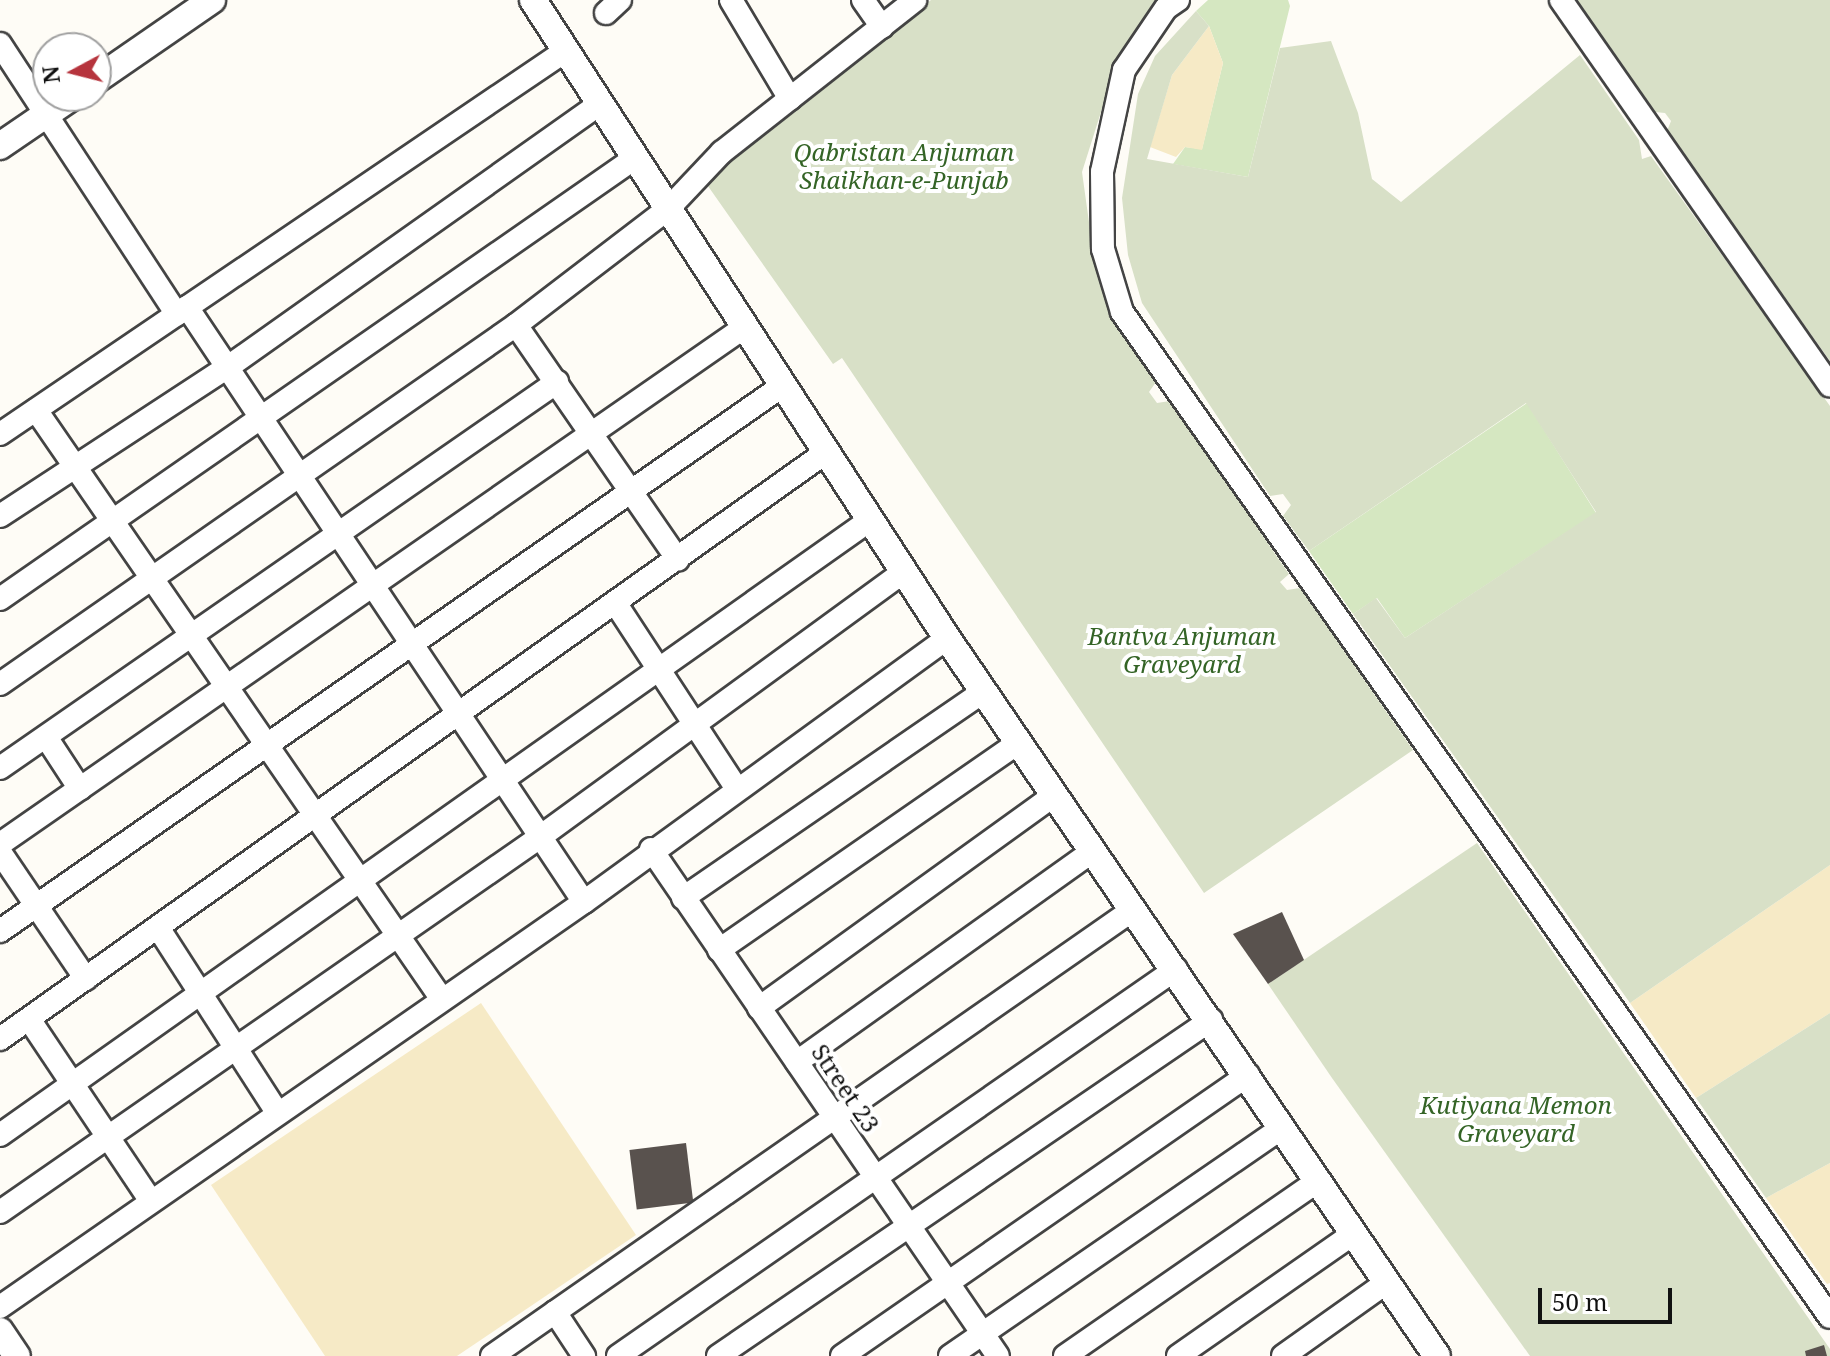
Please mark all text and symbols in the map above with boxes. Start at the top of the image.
north arrow [32,32,112,112]
text: N [34,64,66,85]
park label: Qabristan Anjuman Shaikhan-e-Punjab [794,138,1014,194]
park label: Bantva Anjuman Graveyard [1088,622,1276,678]
street label: Street 23 [806,1038,886,1138]
park label: Kutiyana Memon Graveyard [1420,1091,1612,1147]
scale bar [1542,1272,1676,1322]
text: 50 m [1552,1285,1608,1318]

